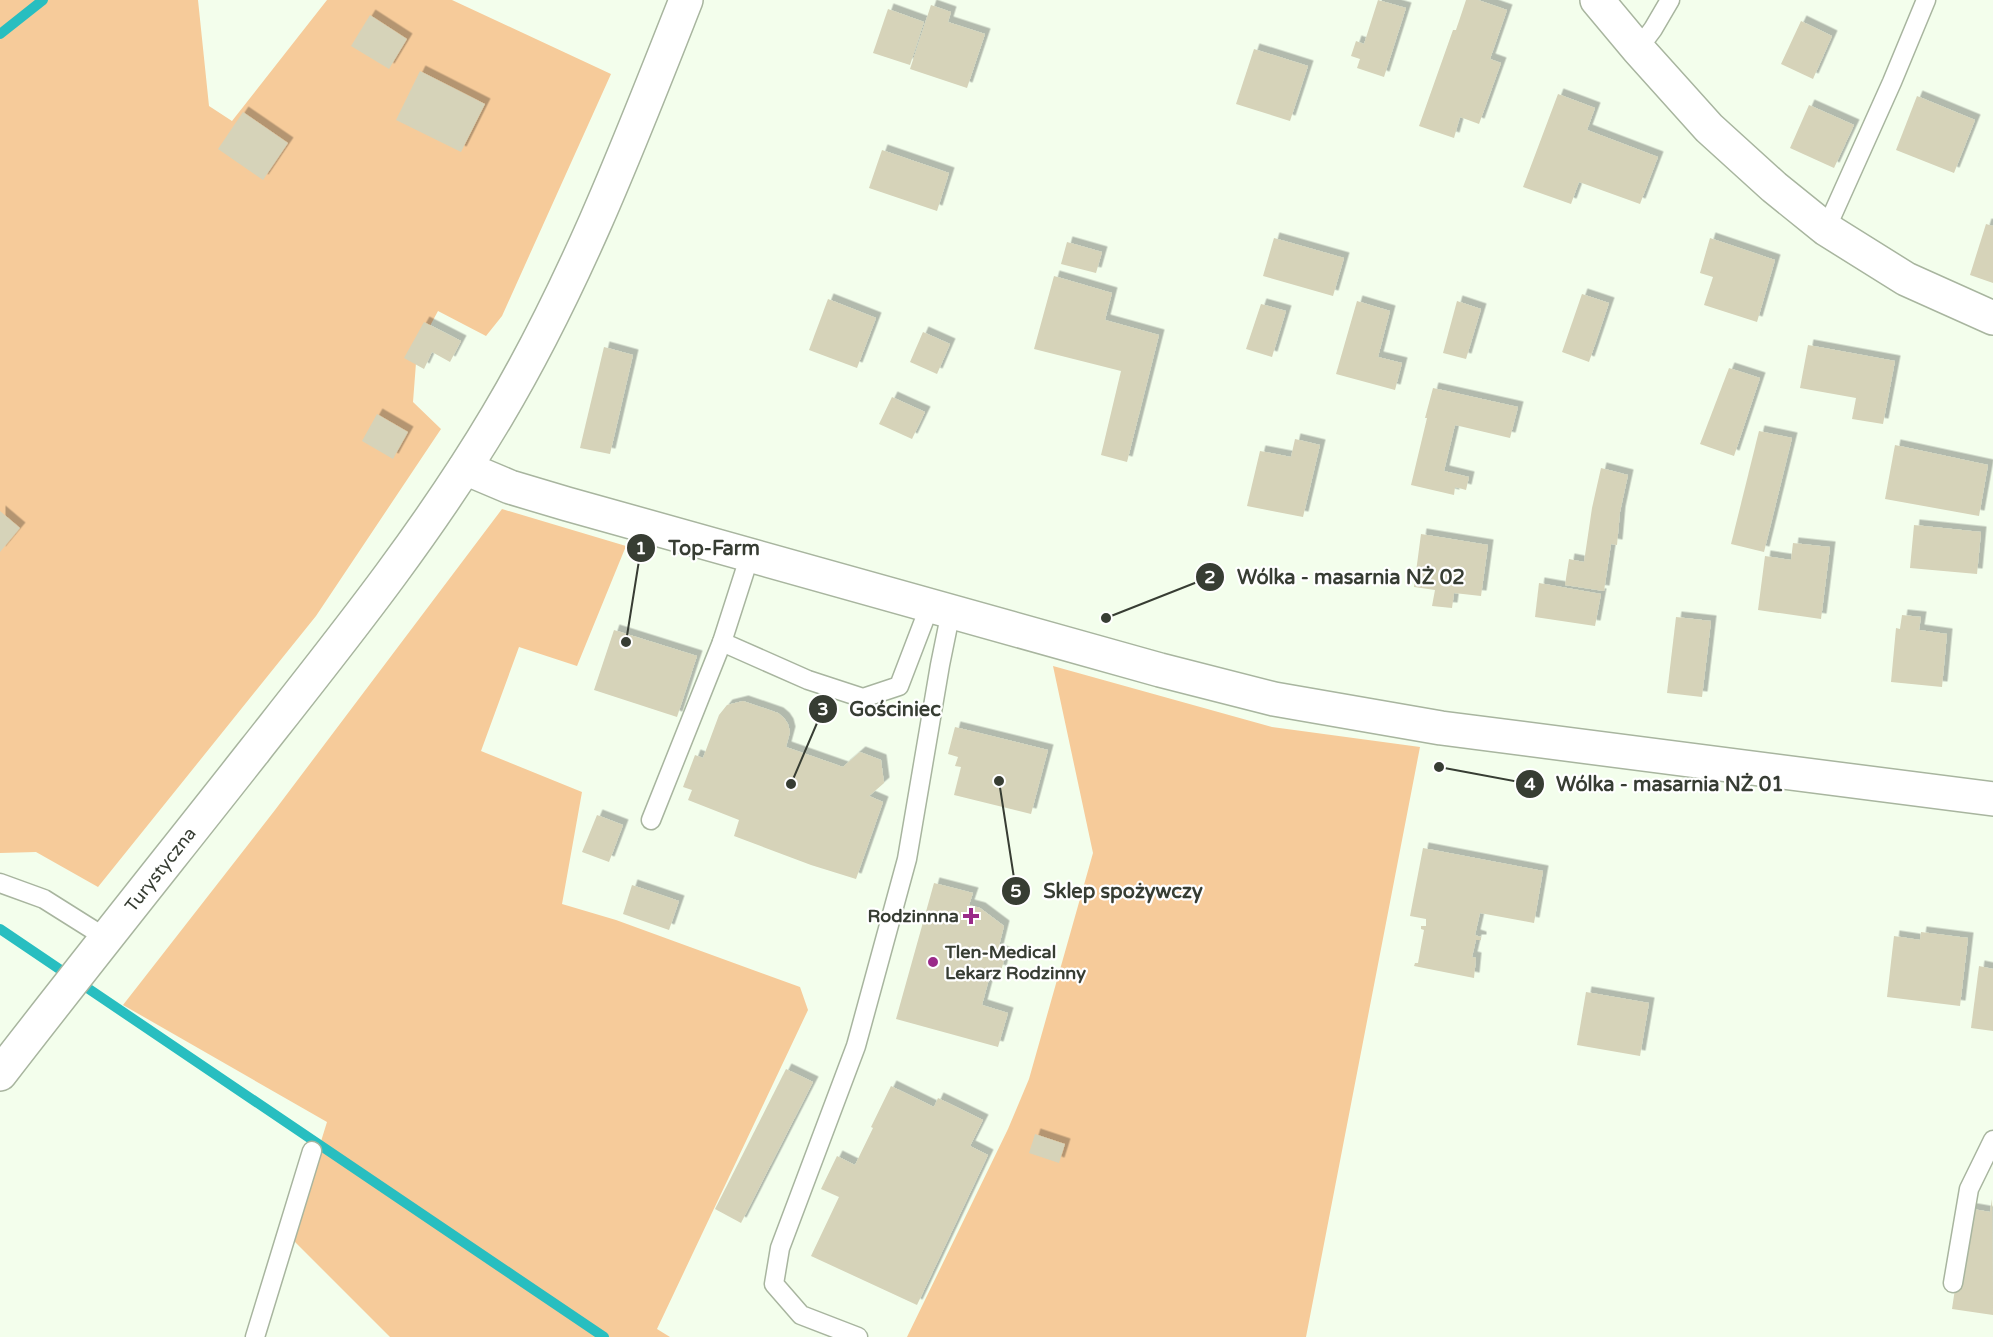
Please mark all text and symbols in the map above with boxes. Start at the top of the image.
callout: Top-Farm [626,529,772,567]
text: 1 [635,537,647,559]
text: Top-Farm [667,537,760,561]
callout: Wólka - masarnia NŻ 02 [1195,558,1477,596]
text: Wólka - masarnia NŻ 02 [1237,565,1465,590]
text: 2 [1204,566,1216,588]
callout: Gościniec [808,690,953,728]
text: 3 [817,698,829,720]
text: Gościniec [849,698,941,722]
callout: Wólka - masarnia NŻ 01 [1515,765,1796,803]
text: Wólka - masarnia NŻ 01 [1556,772,1784,797]
text: 4 [1524,773,1536,795]
street label: Turystyczna [120,823,201,916]
callout: Sklep spożywczy [1001,872,1215,910]
text: 5 [1010,880,1022,902]
text: Sklep spożywczy [1043,880,1203,904]
place label: Rodzinnna [867,905,959,927]
marker: Rodzinnna [964,909,978,923]
place label: Tlen-Medical Lekarz Rodzinny [944,941,1086,984]
marker: Tlen-Medical Lekarz Rodzinny [926,955,940,969]

